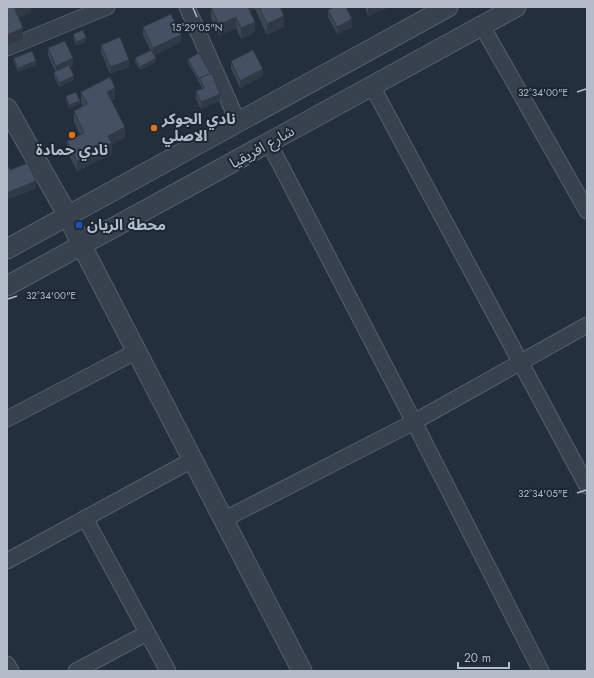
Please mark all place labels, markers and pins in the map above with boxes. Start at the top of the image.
place label: نادي الجوكر الاصلي [161,108,236,147]
marker: نادي الجوكر الاصلي [149,123,159,133]
marker: نادي حمادة [67,130,77,140]
place label: نادي حمادة [36,139,108,161]
place label: محطة الريان [87,214,166,236]
marker: محطة الريان [74,220,84,230]

